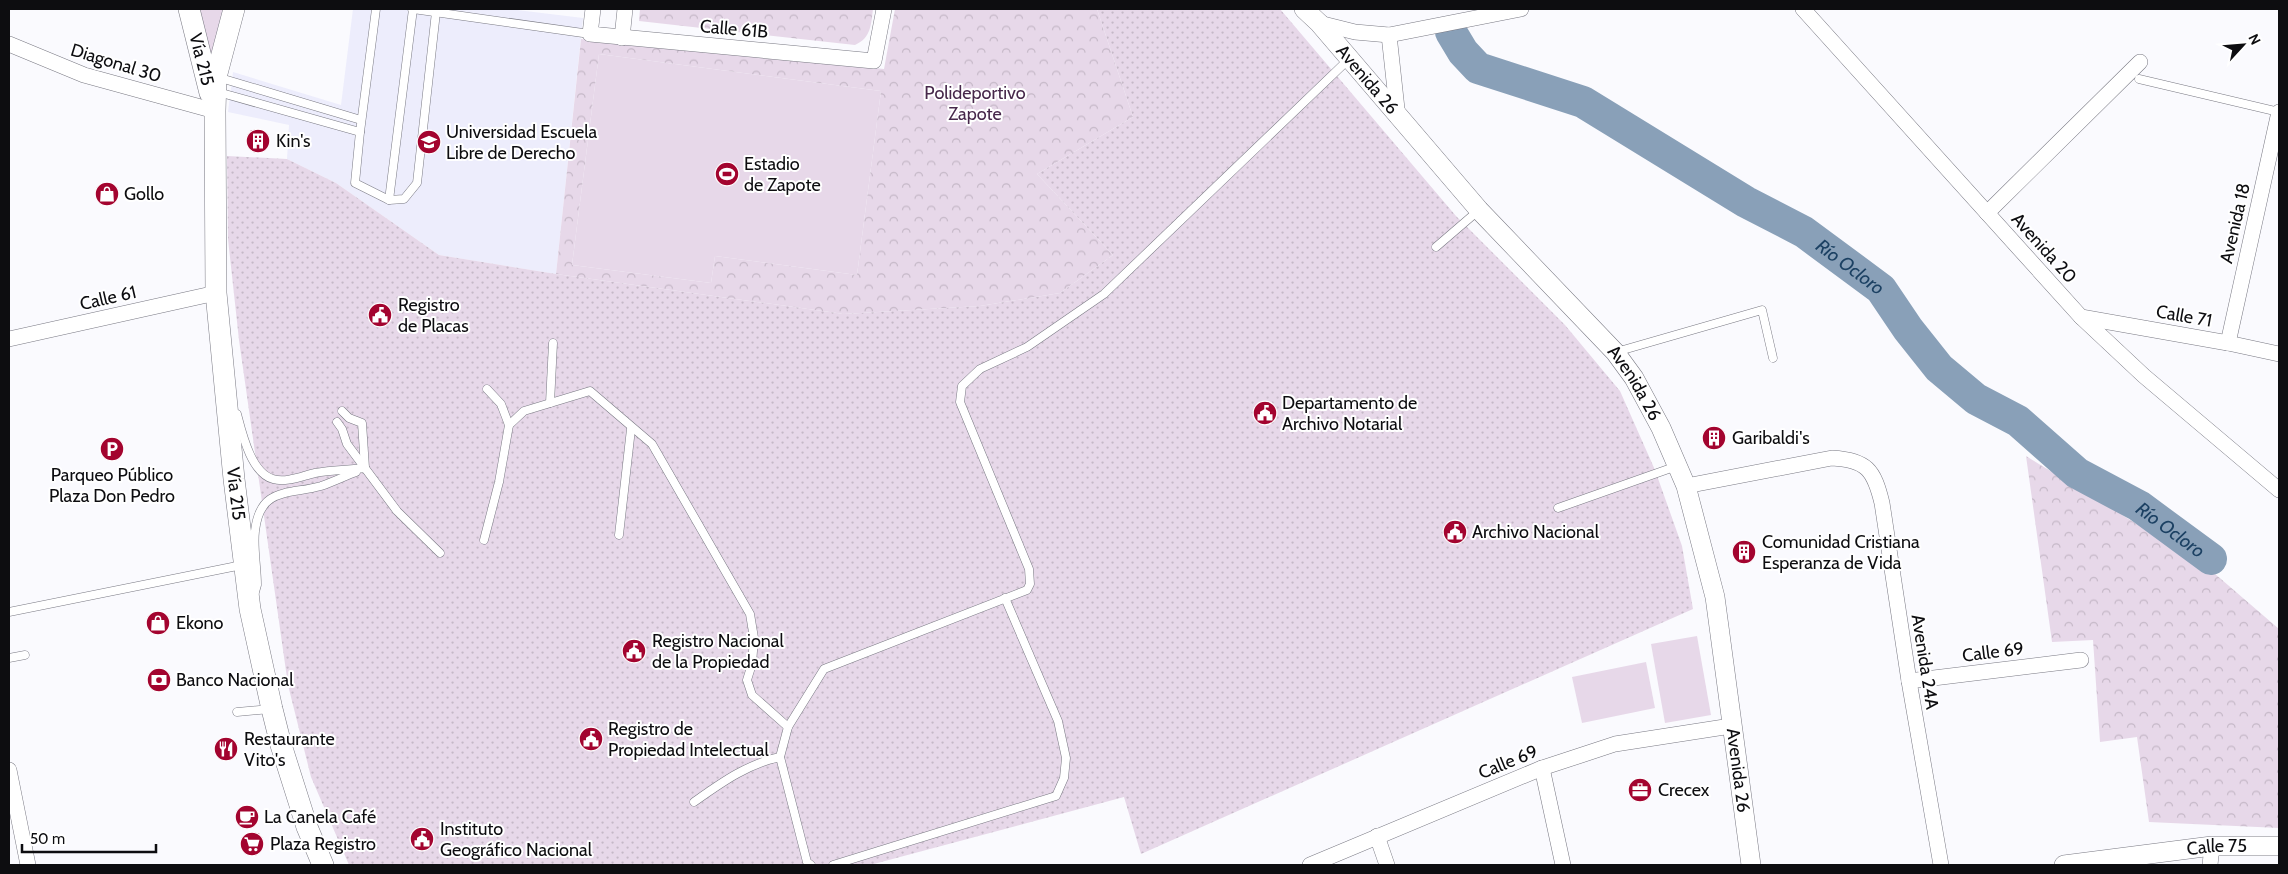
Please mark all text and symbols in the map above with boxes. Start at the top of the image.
street label: Calle 61B [699,15,769,43]
north arrow [2218,20,2268,70]
street label: Vía 215 [184,31,219,88]
text: N [2244,31,2265,48]
street label: Diagonal 30 [68,39,164,87]
street label: Avenida 26 [1332,40,1403,119]
park label: Polideportivo Zapote [924,82,1026,125]
place label: Universidad Escuela Libre de Derecho [446,121,598,164]
building icon: Kin's [245,128,271,154]
school or university icon: Universidad Escuela Libre de Derecho [416,129,442,155]
place label: Kin's [276,130,311,152]
place label: Estadio de Zapote [744,153,821,196]
sports icon: Estadio de Zapote [714,161,740,187]
shop icon: Gollo [94,181,120,207]
street label: Avenida 18 [2215,181,2255,265]
place label: Gollo [124,183,164,205]
street label: Avenida 20 [2007,208,2081,288]
water label: Río Ocloro [1812,234,1889,299]
street label: Calle 61 [78,281,138,315]
place label: Registro de Placas [398,294,469,337]
street label: Calle 71 [2154,300,2214,332]
public building icon: Registro de Placas [367,302,393,328]
street label: Avenida 26 [1603,340,1666,424]
place label: Departamento de Archivo Notarial [1282,392,1417,435]
public building icon: Departamento de Archivo Notarial [1252,400,1278,426]
building icon: Garibaldi's [1701,425,1727,451]
place label: Garibaldi's [1732,427,1810,449]
parking icon: Parqueo Público Plaza Don Pedro [99,436,125,462]
place label: Parqueo Público Plaza Don Pedro [49,464,175,507]
street label: Vía 215 [222,466,250,521]
water label: Río Ocloro [2132,497,2210,562]
public building icon: Archivo Nacional [1442,519,1468,545]
place label: Archivo Nacional [1472,521,1600,543]
place label: Comunidad Cristiana Esperanza de Vida [1762,531,1920,574]
building icon: Comunidad Cristiana Esperanza de Vida [1731,539,1757,565]
shop icon: Ekono [145,610,171,636]
place label: Ekono [176,612,224,634]
street label: Avenida 24A [1907,613,1943,711]
place label: Registro Nacional de la Propiedad [652,630,784,673]
street label: Calle 69 [1961,637,2025,667]
public building icon: Registro Nacional de la Propiedad [621,638,647,664]
bank icon: Banco Nacional [146,667,172,693]
place label: Banco Nacional [176,669,294,691]
place label: Registro de Propiedad Intelectual [608,718,769,761]
public building icon: Registro de Propiedad Intelectual [578,726,604,752]
street label: Avenida 26 [1722,727,1755,814]
place label: Restaurante Vito's [244,728,335,771]
restaurant icon: Restaurante Vito's [213,736,239,762]
street label: Calle 69 [1475,740,1541,784]
office icon: Crecex [1627,777,1653,803]
place label: Crecex [1658,779,1710,801]
cafe icon: La Canela Café [234,804,260,830]
place label: La Canela Café [264,806,376,828]
place label: Instituto Geográfico Nacional [440,818,593,861]
scale bar [22,822,156,854]
public building icon: Instituto Geográfico Nacional [409,826,435,852]
text: 50 m [30,830,65,848]
supermarket icon: Plaza Registro [239,831,265,857]
place label: Plaza Registro [270,833,376,855]
street label: Calle 75 [2185,835,2247,860]

